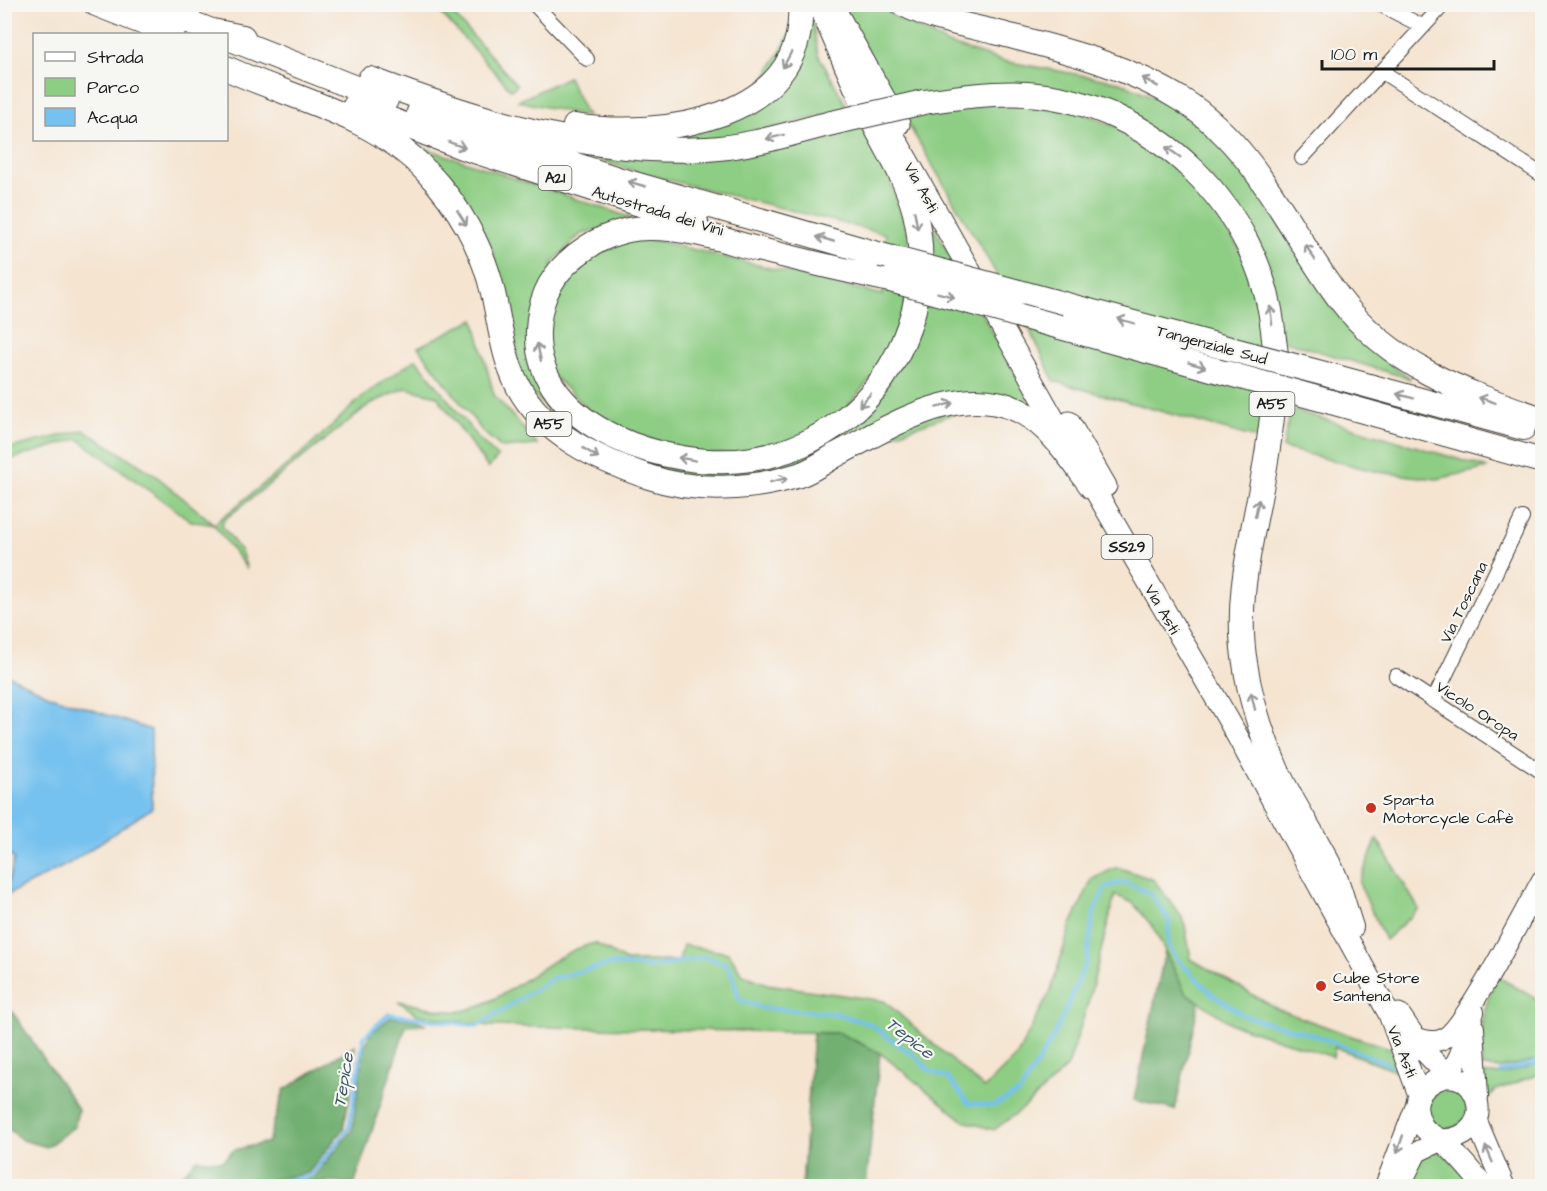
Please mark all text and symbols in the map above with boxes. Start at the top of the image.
legend [33,33,228,141]
scale bar [1322,33,1494,71]
text: 100 m [1331,42,1377,67]
text: Strada [87,45,143,70]
one-way arrow [781,51,792,69]
text: Parco [87,75,139,100]
one-way arrow [1142,76,1159,88]
text: Acqua [87,105,137,130]
one-way arrow [766,131,785,143]
one-way arrow [448,140,466,151]
one-way arrow [1165,146,1182,158]
street label: Via Asti [898,158,944,217]
road number: A21 [538,166,572,190]
one-way arrow [628,178,647,189]
street label: Autostrada dei Vini [589,180,727,242]
one-way arrow [456,209,468,226]
one-way arrow [911,210,922,230]
one-way arrow [815,233,834,244]
one-way arrow [1303,244,1315,261]
one-way arrow [936,290,955,301]
one-way arrow [1266,305,1277,325]
one-way arrow [1117,315,1136,326]
street label: Tangenziale Sud [1154,320,1269,371]
one-way arrow [533,343,544,362]
one-way arrow [1187,359,1206,371]
one-way arrow [1396,389,1415,401]
road number: A55 [1250,392,1294,416]
one-way arrow [858,393,872,408]
one-way arrow [1478,393,1497,404]
one-way arrow [936,399,955,410]
road number: A55 [526,412,572,436]
one-way arrow [582,448,599,460]
one-way arrow [678,453,697,464]
one-way arrow [770,473,789,485]
one-way arrow [1252,499,1263,518]
road number: SS29 [1102,535,1152,559]
street label: Via Toscana [1435,558,1493,647]
street label: Via Asti [1139,581,1185,639]
street label: Vicolo Oropa [1432,676,1523,746]
one-way arrow [1247,691,1259,710]
place label: Sparta Motorcycle Cafè [1383,789,1514,830]
marker: Sparta Motorcycle Cafè [1364,801,1378,815]
place label: Cube Store Santena [1333,967,1420,1007]
marker: Cube Store Santena [1314,979,1328,993]
water label: Tepice [880,1012,940,1066]
street label: Via Asti [1382,1022,1423,1081]
water label: Tepice [327,1050,360,1109]
one-way arrow [1393,1134,1404,1153]
one-way arrow [1483,1145,1494,1163]

